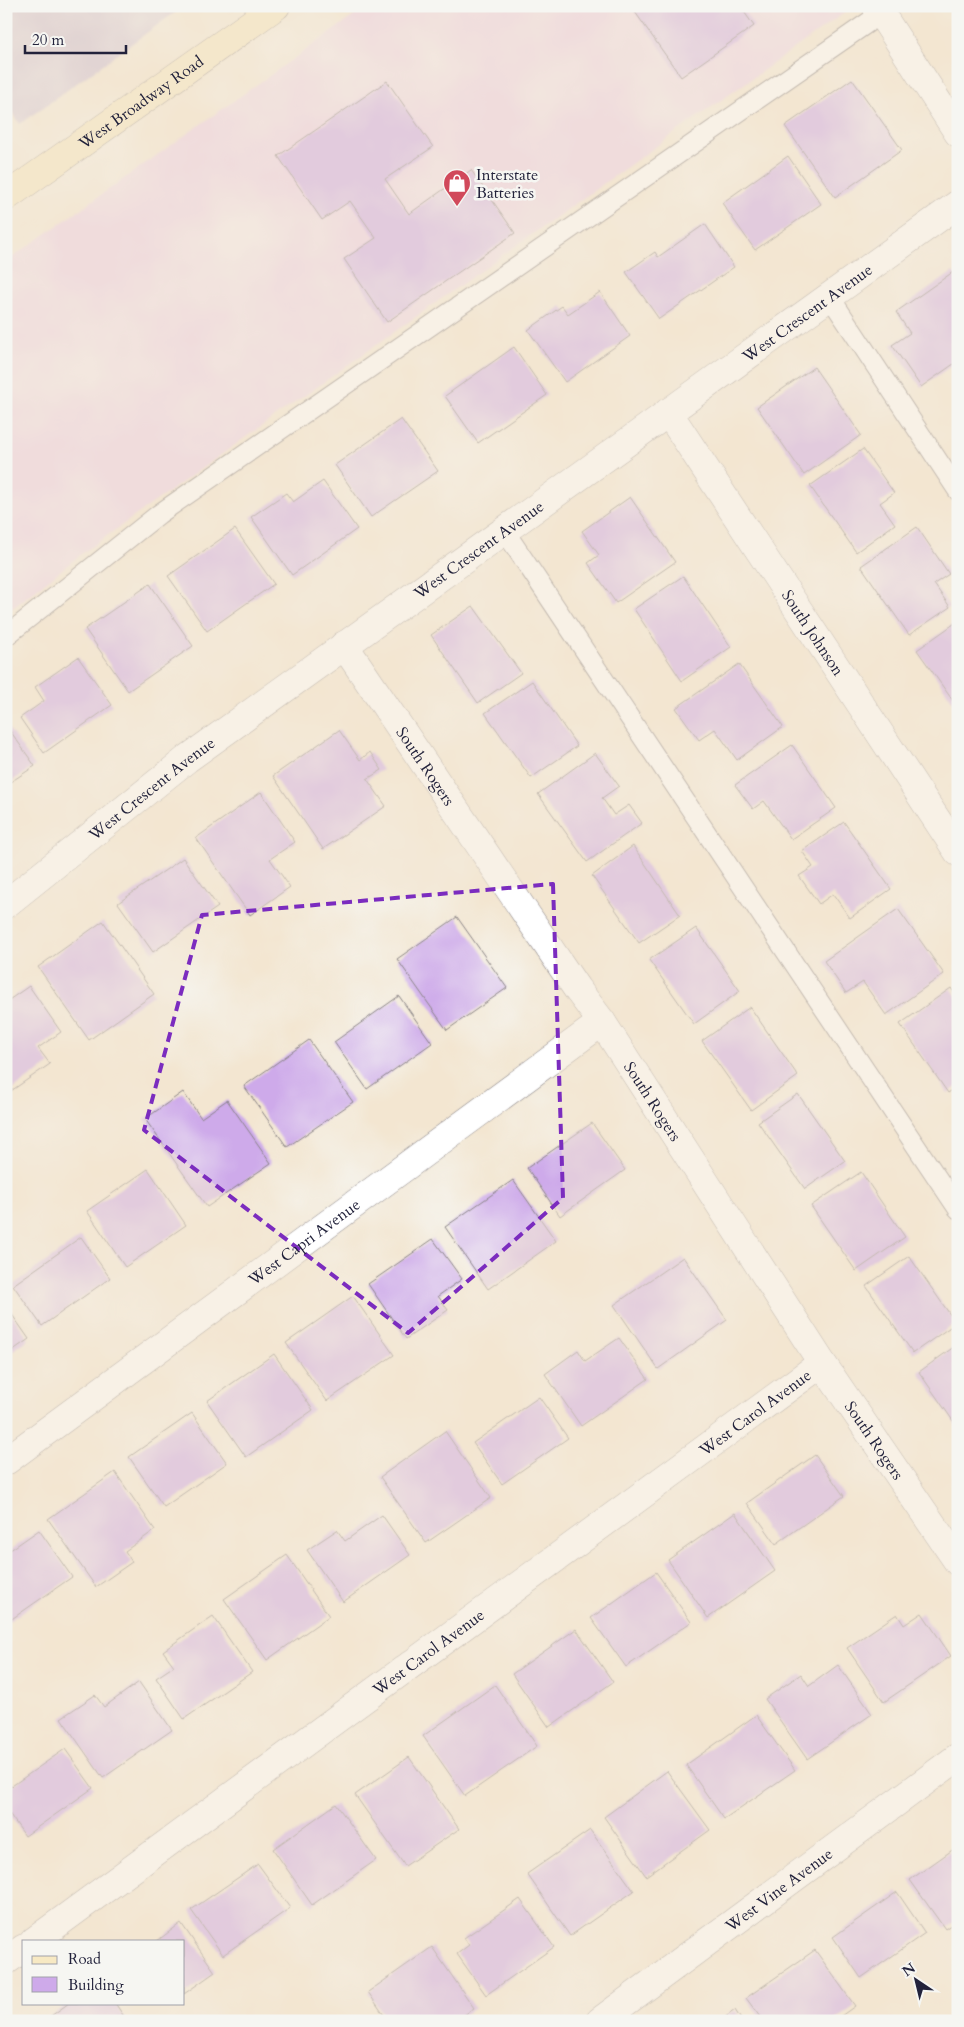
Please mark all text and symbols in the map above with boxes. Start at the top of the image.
scale bar [25,22,126,54]
text: 20 m [32,30,64,50]
street label: West Broadway Road [74,50,209,155]
place label: Interstate Batteries [476,164,538,204]
shop icon: Interstate Batteries [442,168,472,207]
street label: West Crescent Avenue [737,259,877,368]
street label: West Crescent Avenue [409,496,548,605]
street label: South Johnson [776,586,849,680]
street label: South Rogers [390,723,460,810]
street label: West Crescent Avenue [84,732,220,846]
street label: South Rogers [618,1058,686,1146]
street label: West Capri Avenue [243,1194,365,1292]
street label: West Carol Avenue [694,1365,816,1462]
street label: South Rogers [839,1397,909,1484]
street label: West Carol Avenue [368,1604,489,1702]
street label: West Vine Avenue [720,1843,837,1938]
legend [22,1940,185,2004]
text: Road [68,1949,101,1969]
north arrow [892,1954,942,2004]
text: N [898,1958,919,1981]
text: Building [68,1975,124,1995]

